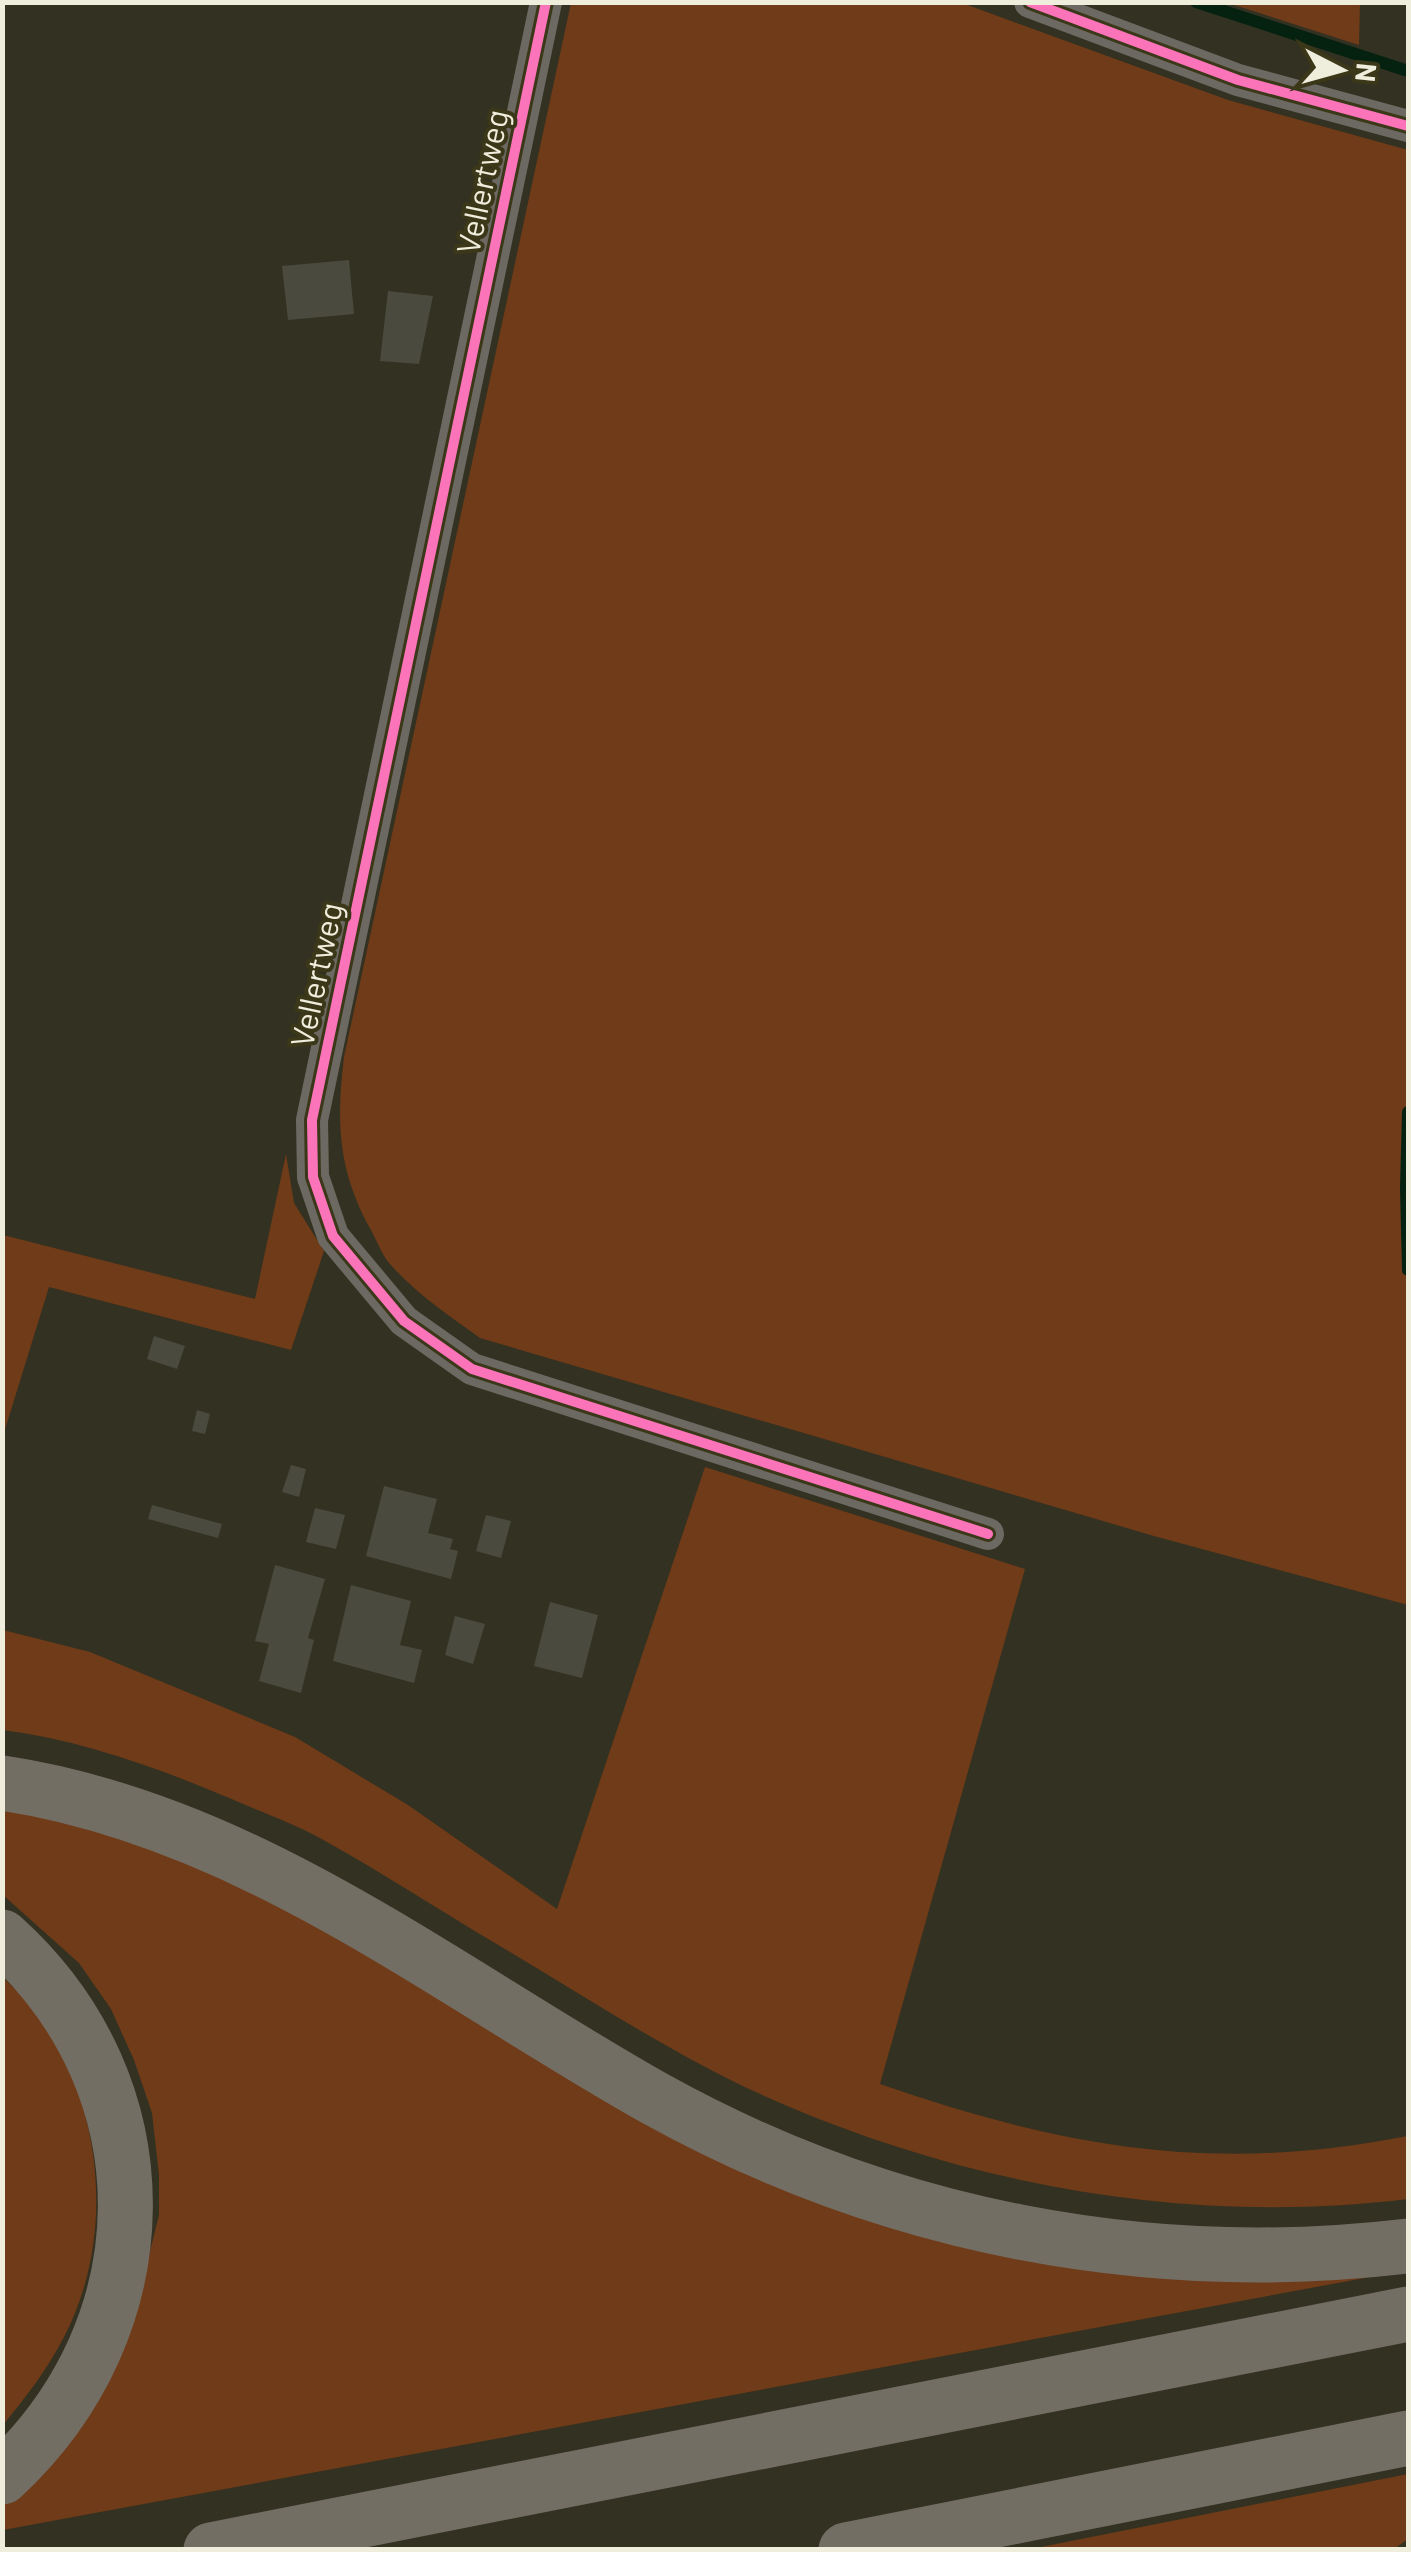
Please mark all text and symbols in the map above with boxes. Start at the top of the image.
north arrow [1291,20,1391,120]
text: N [1349,62,1385,84]
street label: Vellertweg [447,106,515,257]
street label: Vellertweg [281,899,349,1050]

